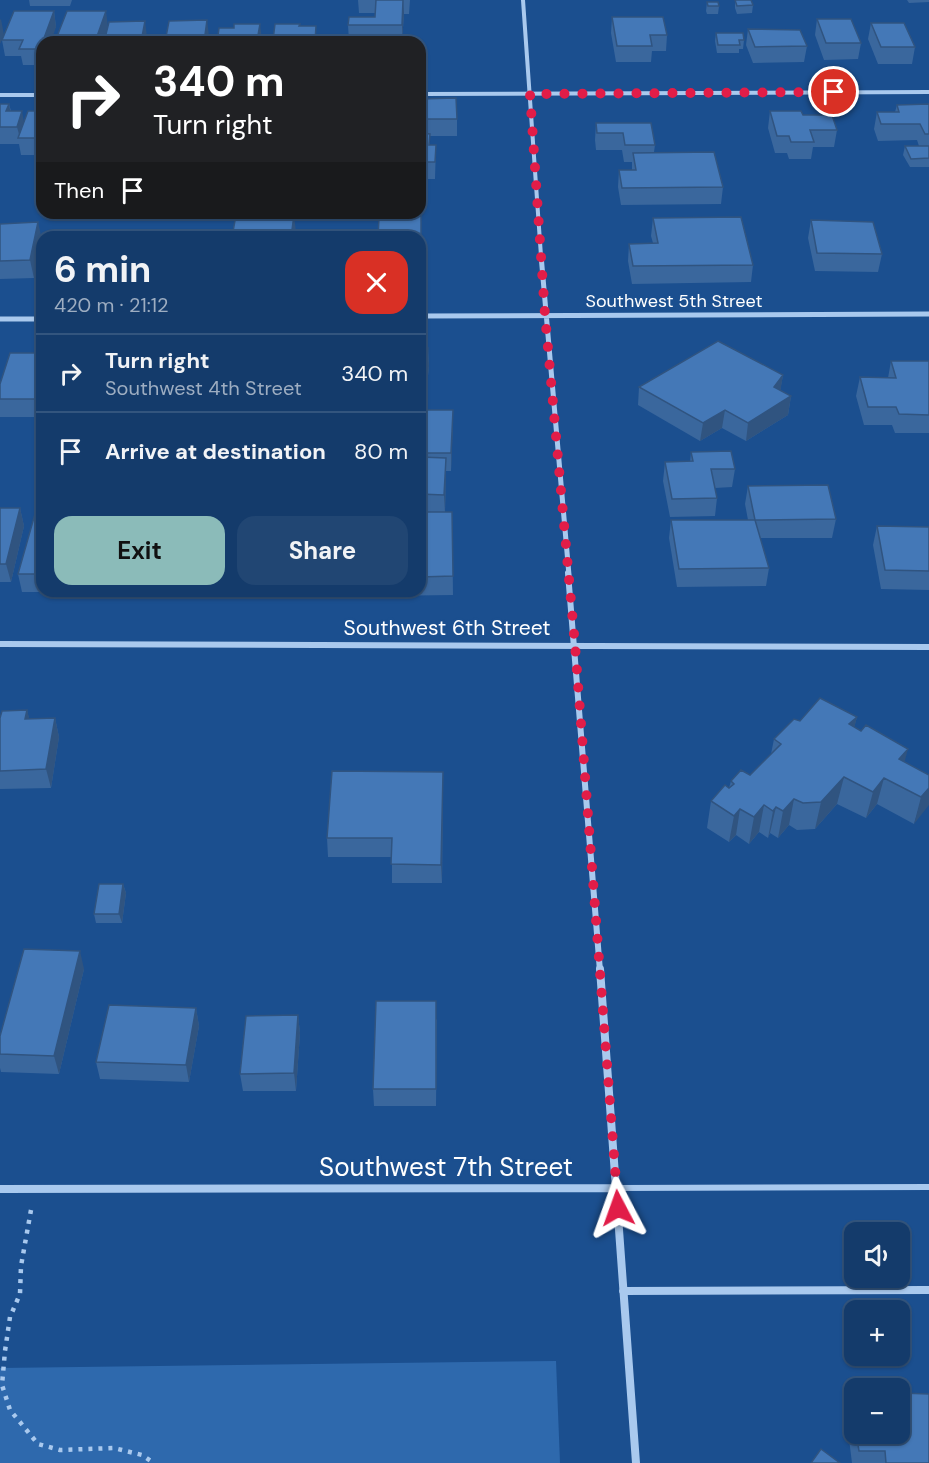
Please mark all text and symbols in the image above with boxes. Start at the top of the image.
text: 340 m [153,54,285,109]
icon: right [54,60,132,138]
pin [808,66,859,117]
icon: arrive [817,75,850,108]
text: Turn right [153,107,273,142]
icon: arrive [116,174,149,207]
text: Then [54,176,104,205]
text: 6 min [54,246,151,293]
button: close [345,251,408,314]
street label: Southwest 5th Street [585,289,763,313]
text: 420 m · 21:12 [54,292,168,318]
text: Turn right [105,346,210,375]
icon: right [54,357,87,390]
text: 340 m [341,359,408,388]
text: Southwest 4th Street [105,375,302,401]
icon: arrive [54,435,87,468]
text: Arrive at destination [105,437,326,466]
text: 80 m [354,437,408,466]
button: Exit [54,516,225,585]
button: Share [237,516,408,585]
street label: Southwest 6th Street [343,614,551,642]
street label: Southwest 7th Street [319,1150,573,1184]
position arrow [586,1176,650,1240]
map controls [844,1222,910,1444]
button: sound [844,1222,910,1288]
button: + [844,1300,910,1366]
button: − [844,1378,910,1444]

